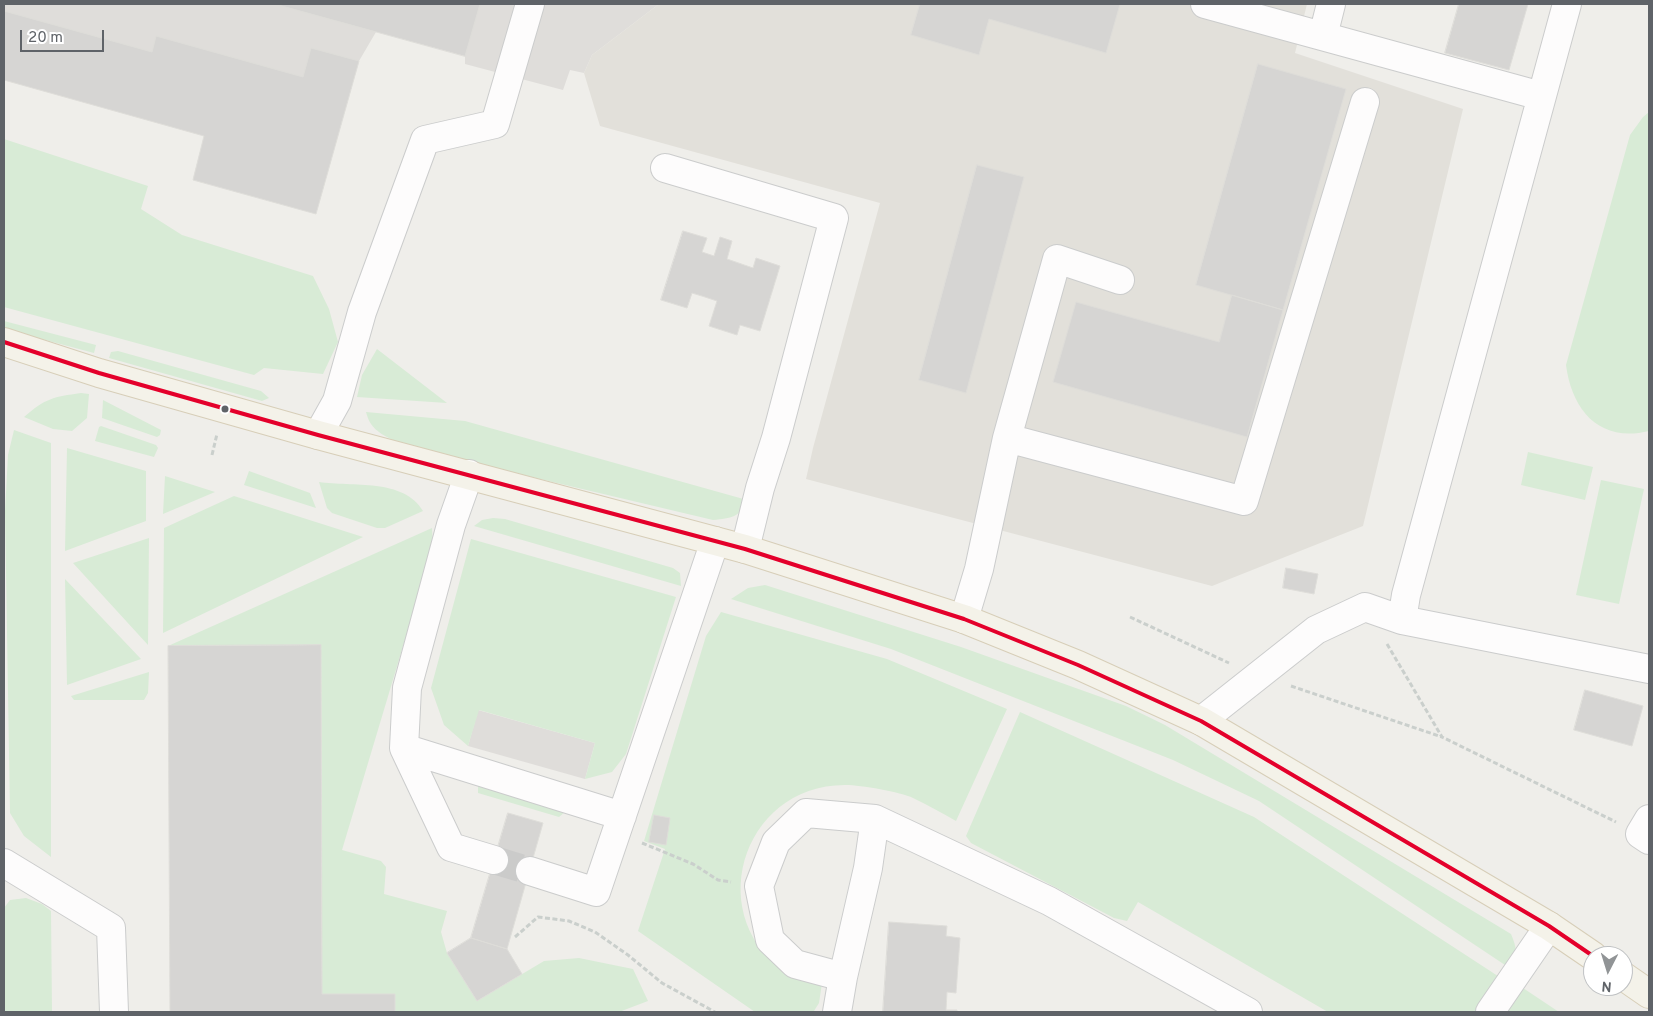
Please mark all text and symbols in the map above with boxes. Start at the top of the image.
scale bar [22,20,106,52]
text: 20 m [28,29,63,48]
unlabelled marker [220,404,230,414]
north arrow [1583,946,1633,996]
text: N [1601,977,1612,994]

